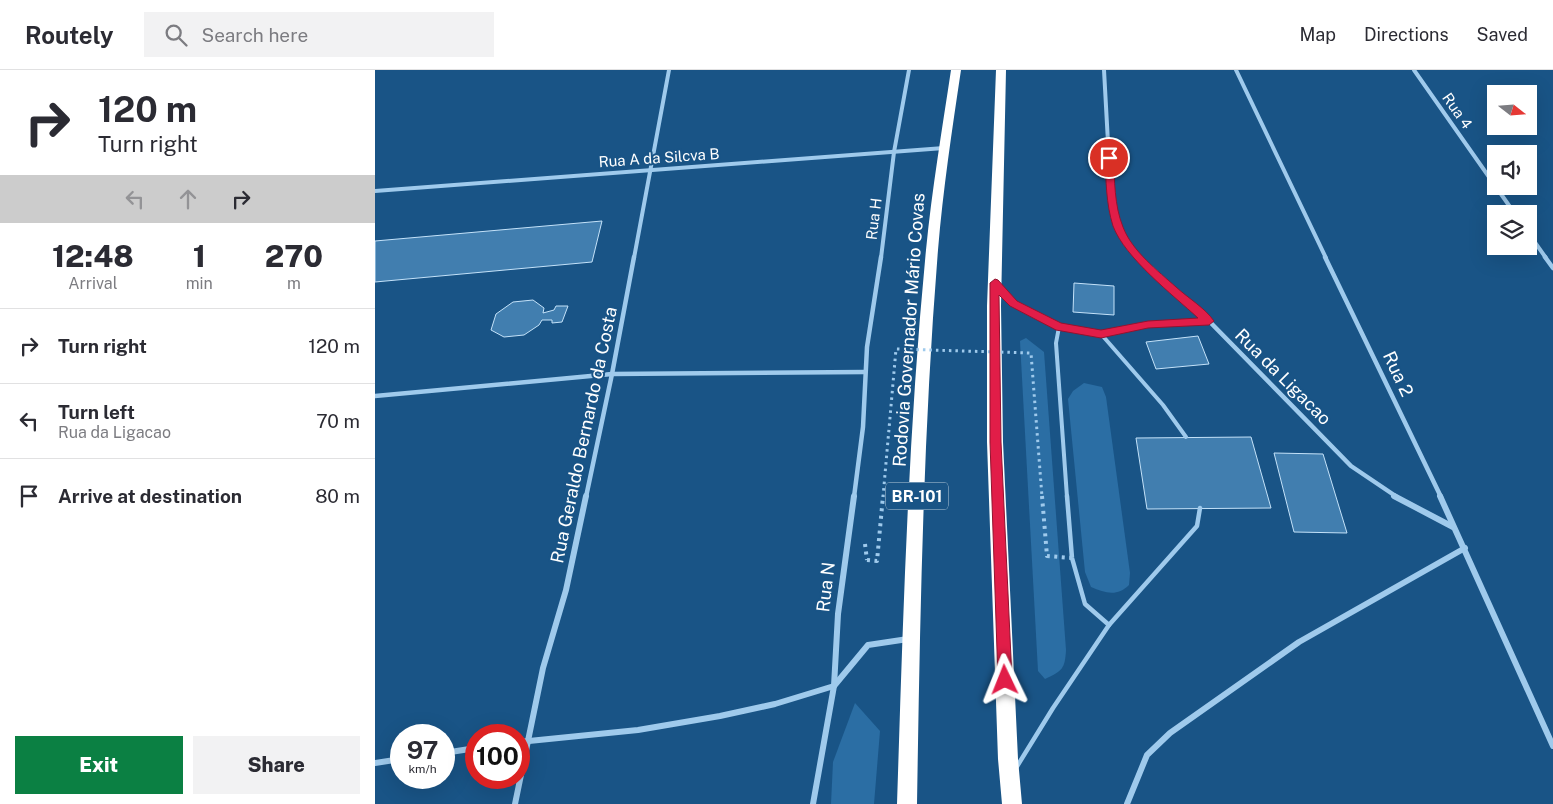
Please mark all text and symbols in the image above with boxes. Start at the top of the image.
search box [144,12,494,57]
text: Routely [25,21,114,49]
icon: search [162,21,190,49]
text: Search here [202,24,308,46]
text: Map [1299,24,1336,45]
text: Directions [1364,24,1449,45]
text: Saved [1477,24,1528,45]
north arrow [1487,85,1537,135]
map controls [1487,85,1537,255]
text: 120 m [98,89,197,130]
street label: Rua 4 [1439,89,1476,132]
icon: right [15,90,80,155]
text: Turn right [98,131,198,157]
pin [1088,137,1130,179]
icon: arrive [1095,144,1123,172]
street label: Rua A da Silcva B [598,145,720,170]
button: sound [1487,145,1537,195]
icon: left [121,185,149,213]
icon: ahead [174,185,202,213]
icon: right [227,185,255,213]
street label: Rodovia Governador Mário Covas [888,192,929,468]
street label: Rua H [862,197,885,241]
button: layers [1487,205,1537,255]
text: 12:48 [52,238,134,274]
text: 1 [193,238,206,274]
text: 270 [265,238,323,274]
text: Arrival [68,274,118,293]
text: min [186,274,213,293]
text: m [287,274,301,293]
street label: Rua Geraldo Bernardo da Costa [546,305,621,565]
street label: Rua da Ligacao [1231,324,1336,429]
icon: right [15,332,43,360]
text: Turn right [58,335,147,357]
text: 120 m [308,335,360,357]
street label: Rua 2 [1379,348,1418,400]
text: Turn left [58,401,135,423]
icon: left [15,407,43,435]
text: 70 m [316,410,360,432]
text: Rua da Ligacao [58,423,171,442]
icon: arrive [15,482,43,510]
road number: BR-101 [886,482,948,510]
text: Arrive at destination [58,485,242,507]
text: 80 m [315,485,360,507]
street label: Rua N [812,561,839,613]
position arrow [978,653,1030,705]
speed limit sign: 100 [465,724,530,789]
text: 97 [407,735,438,765]
button: Exit [15,736,183,794]
button: Share [193,736,360,794]
text: km/h [408,762,437,776]

